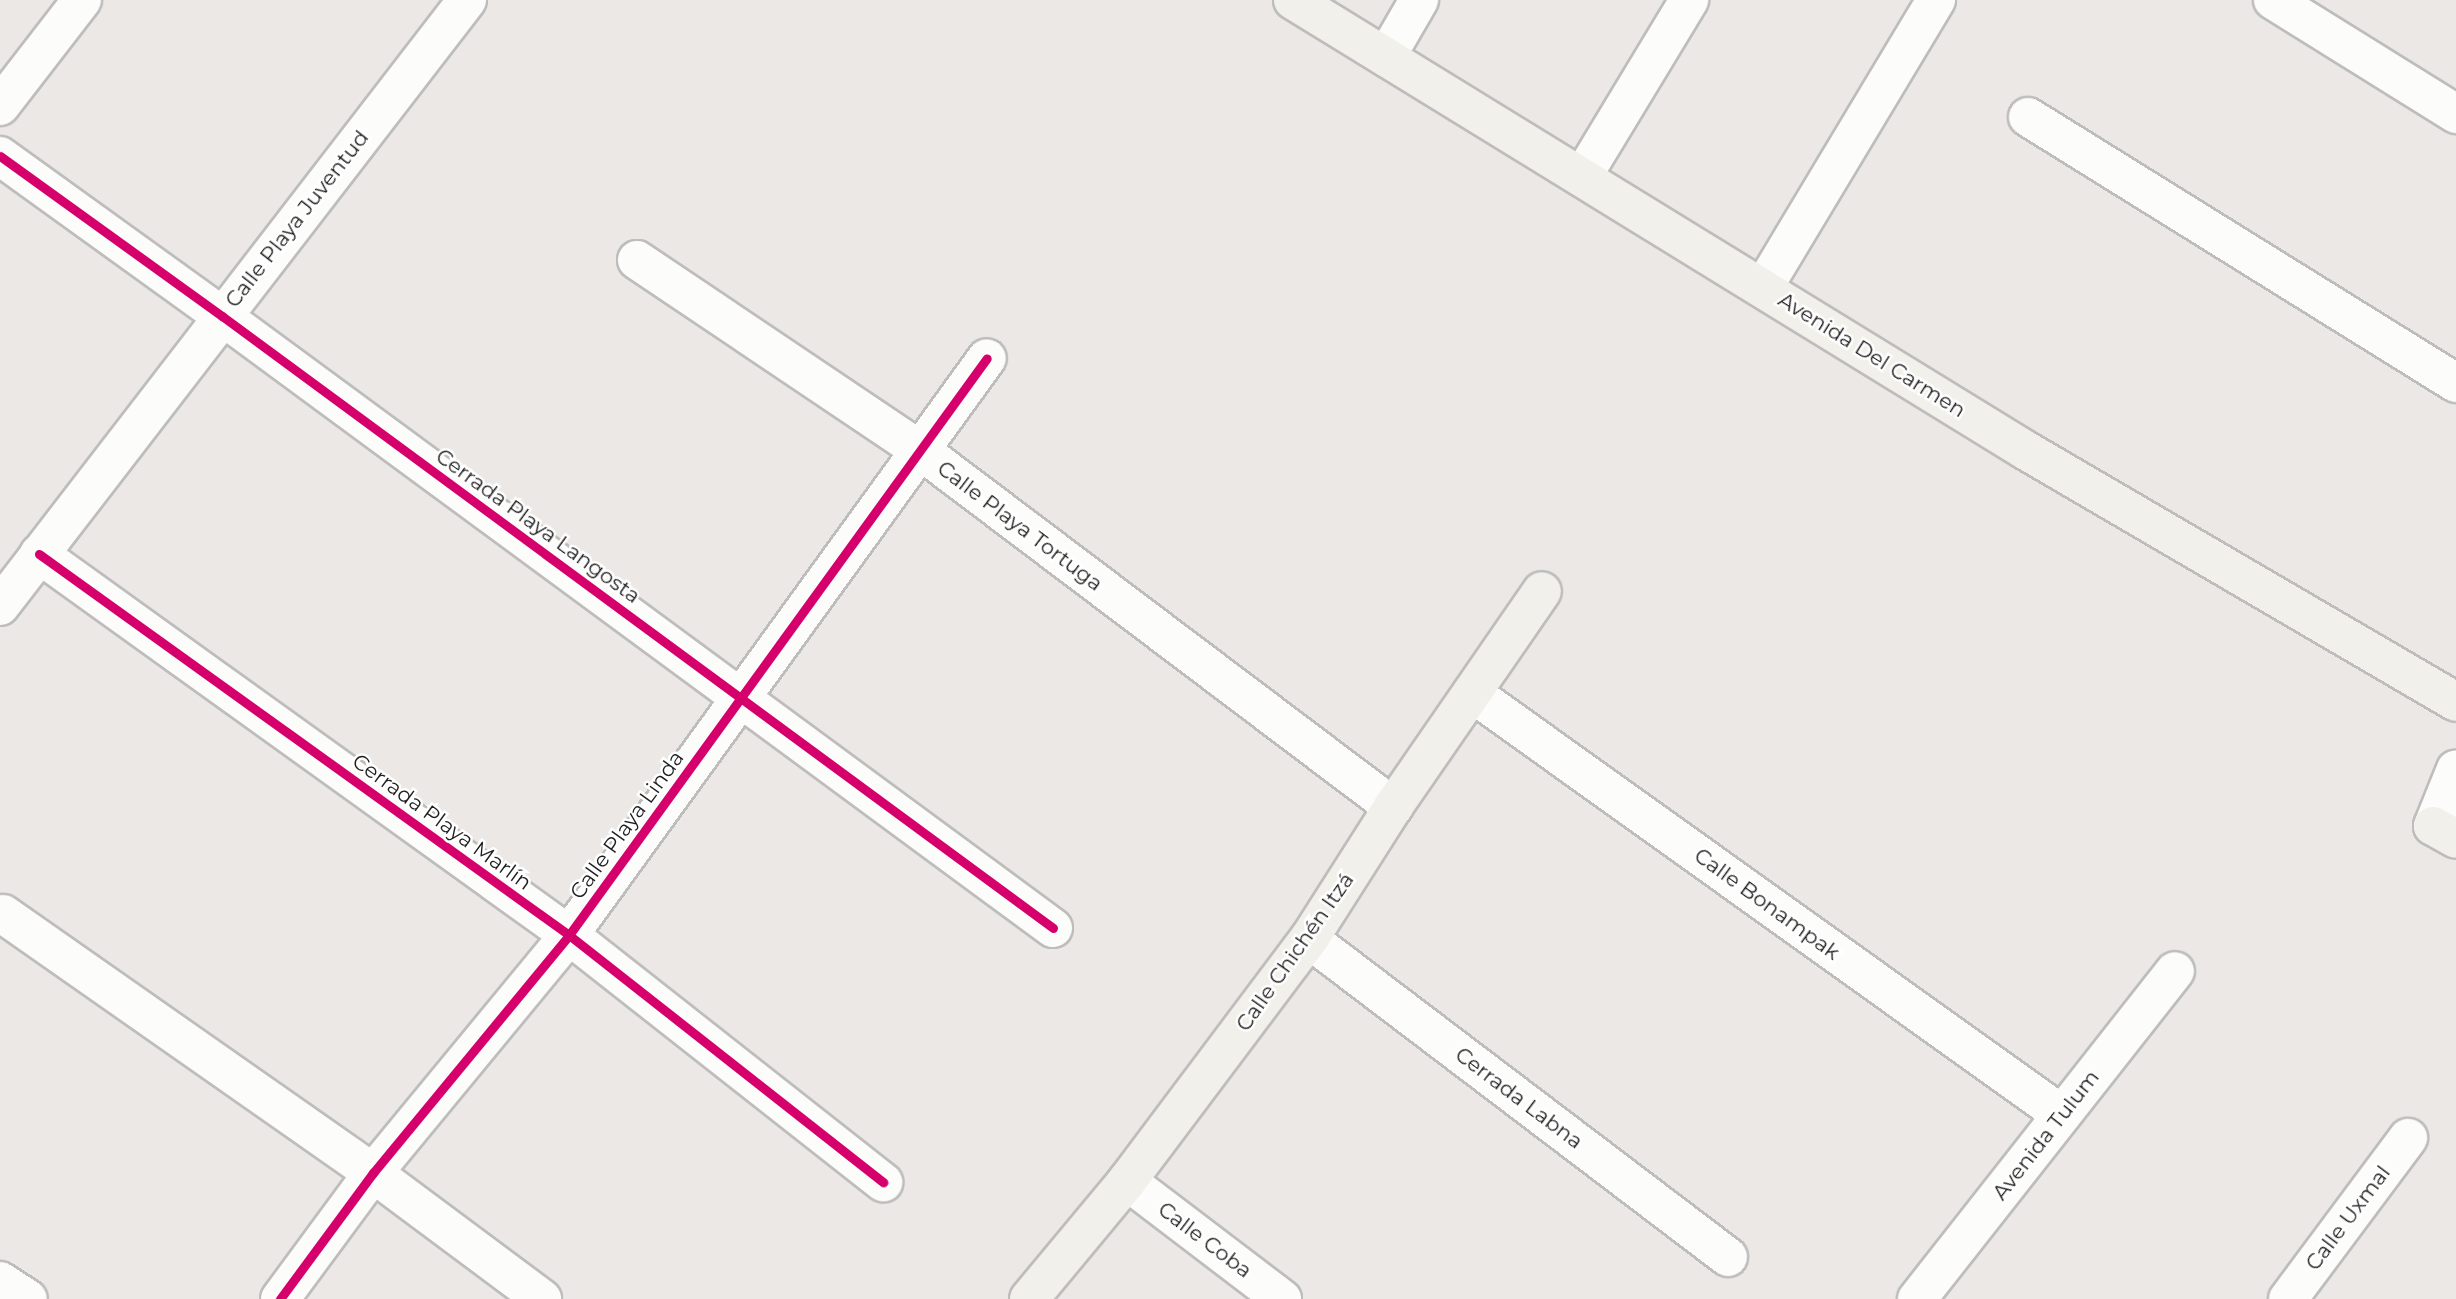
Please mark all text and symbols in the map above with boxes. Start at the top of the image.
street label: Calle Playa Juventud [220,125,374,313]
street label: Avenida Del Carmen [1774,287,1970,423]
street label: Cerrada Playa Langosta [431,443,645,609]
street label: Calle Playa Tortuga [932,456,1108,596]
street label: Calle Playa Linda [565,746,689,904]
street label: Cerrada Playa Marlín [348,749,536,895]
street label: Calle Bonampak [1689,843,1845,965]
street label: Calle Chichén Itzá [1231,868,1359,1036]
street label: Cerrada Labna [1450,1042,1588,1154]
street label: Avenida Tulum [1987,1065,2105,1205]
street label: Calle Uxmal [2300,1161,2396,1275]
street label: Calle Coba [1153,1197,1257,1283]

